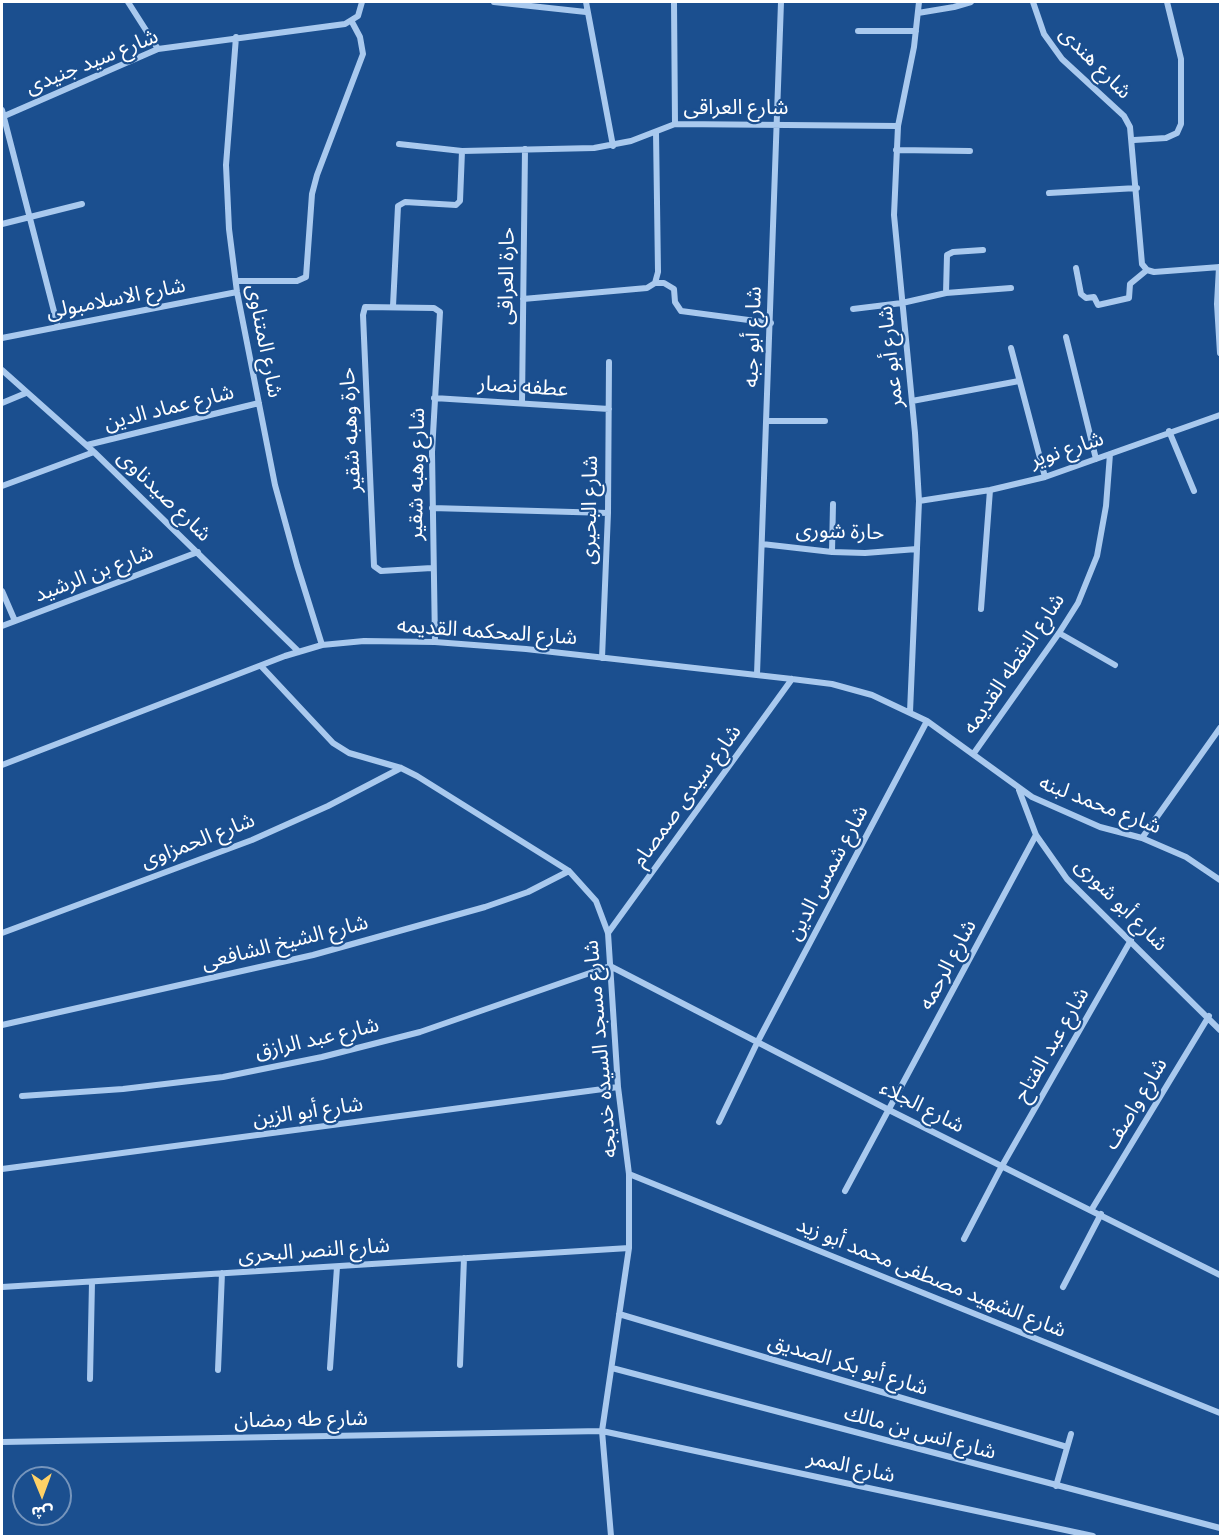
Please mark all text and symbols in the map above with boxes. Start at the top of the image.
street label: شارع هندى [1053,21,1137,105]
street label: شارع سيد جنيدى [22,24,162,100]
street label: شارع العراقى [684,95,788,121]
street label: حارة العراقى [494,227,520,325]
street label: شارع الاسلامبولى [44,273,188,325]
street label: شارع المتناوى [241,282,287,400]
street label: شارع أبو جبه [739,286,767,388]
street label: شارع أبو عمر [873,305,909,409]
street label: حارة وهبه شقير [335,367,367,493]
street label: عطفه نصار [477,371,569,403]
street label: شارع عماد الدين [101,380,237,436]
street label: شارع وهبه شقير [403,407,431,541]
street label: شارع نوير [1027,426,1107,474]
street label: شارع صيدناوى [112,445,216,547]
street label: شارع البحيرى [576,455,604,565]
street label: حارة شورى [795,518,885,546]
street label: شارع بن الرشيد [31,540,157,608]
street label: شارع النقطه القديمه [957,589,1071,739]
street label: شارع المحكمه القديمه [396,613,578,651]
street label: شارع سيدى صمصام [627,720,747,872]
street label: شارع محمد لبنه [1035,770,1165,840]
street label: شارع شمس الدين [782,801,874,945]
street label: شارع الحمزاوى [137,808,259,874]
street label: شارع أبو شورى [1069,853,1173,957]
street label: شارع الشيخ الشافعى [199,910,371,976]
street label: شارع الرحمه [914,916,982,1014]
street label: شارع مسجد السيده خديجه [579,939,623,1159]
street label: شارع عبد الفتاح [1009,983,1095,1107]
street label: شارع عبد الرازق [253,1013,381,1065]
street label: شارع واصف [1099,1054,1173,1154]
street label: شارع الجلاء [876,1075,968,1139]
street label: شارع أبو الزين [251,1092,365,1132]
street label: شارع الشهيد مصطفى محمد أبو زيد [793,1212,1069,1344]
street label: شارع النصر البحرى [237,1233,391,1269]
street label: شارع أبو بكر الصديق [765,1329,931,1401]
street label: شارع انس بن مالك [841,1401,999,1465]
street label: شارع طه رمضان [234,1406,368,1434]
street label: شارع الممر [805,1445,897,1489]
north arrow [12,1466,72,1526]
text: ش [31,1503,53,1522]

